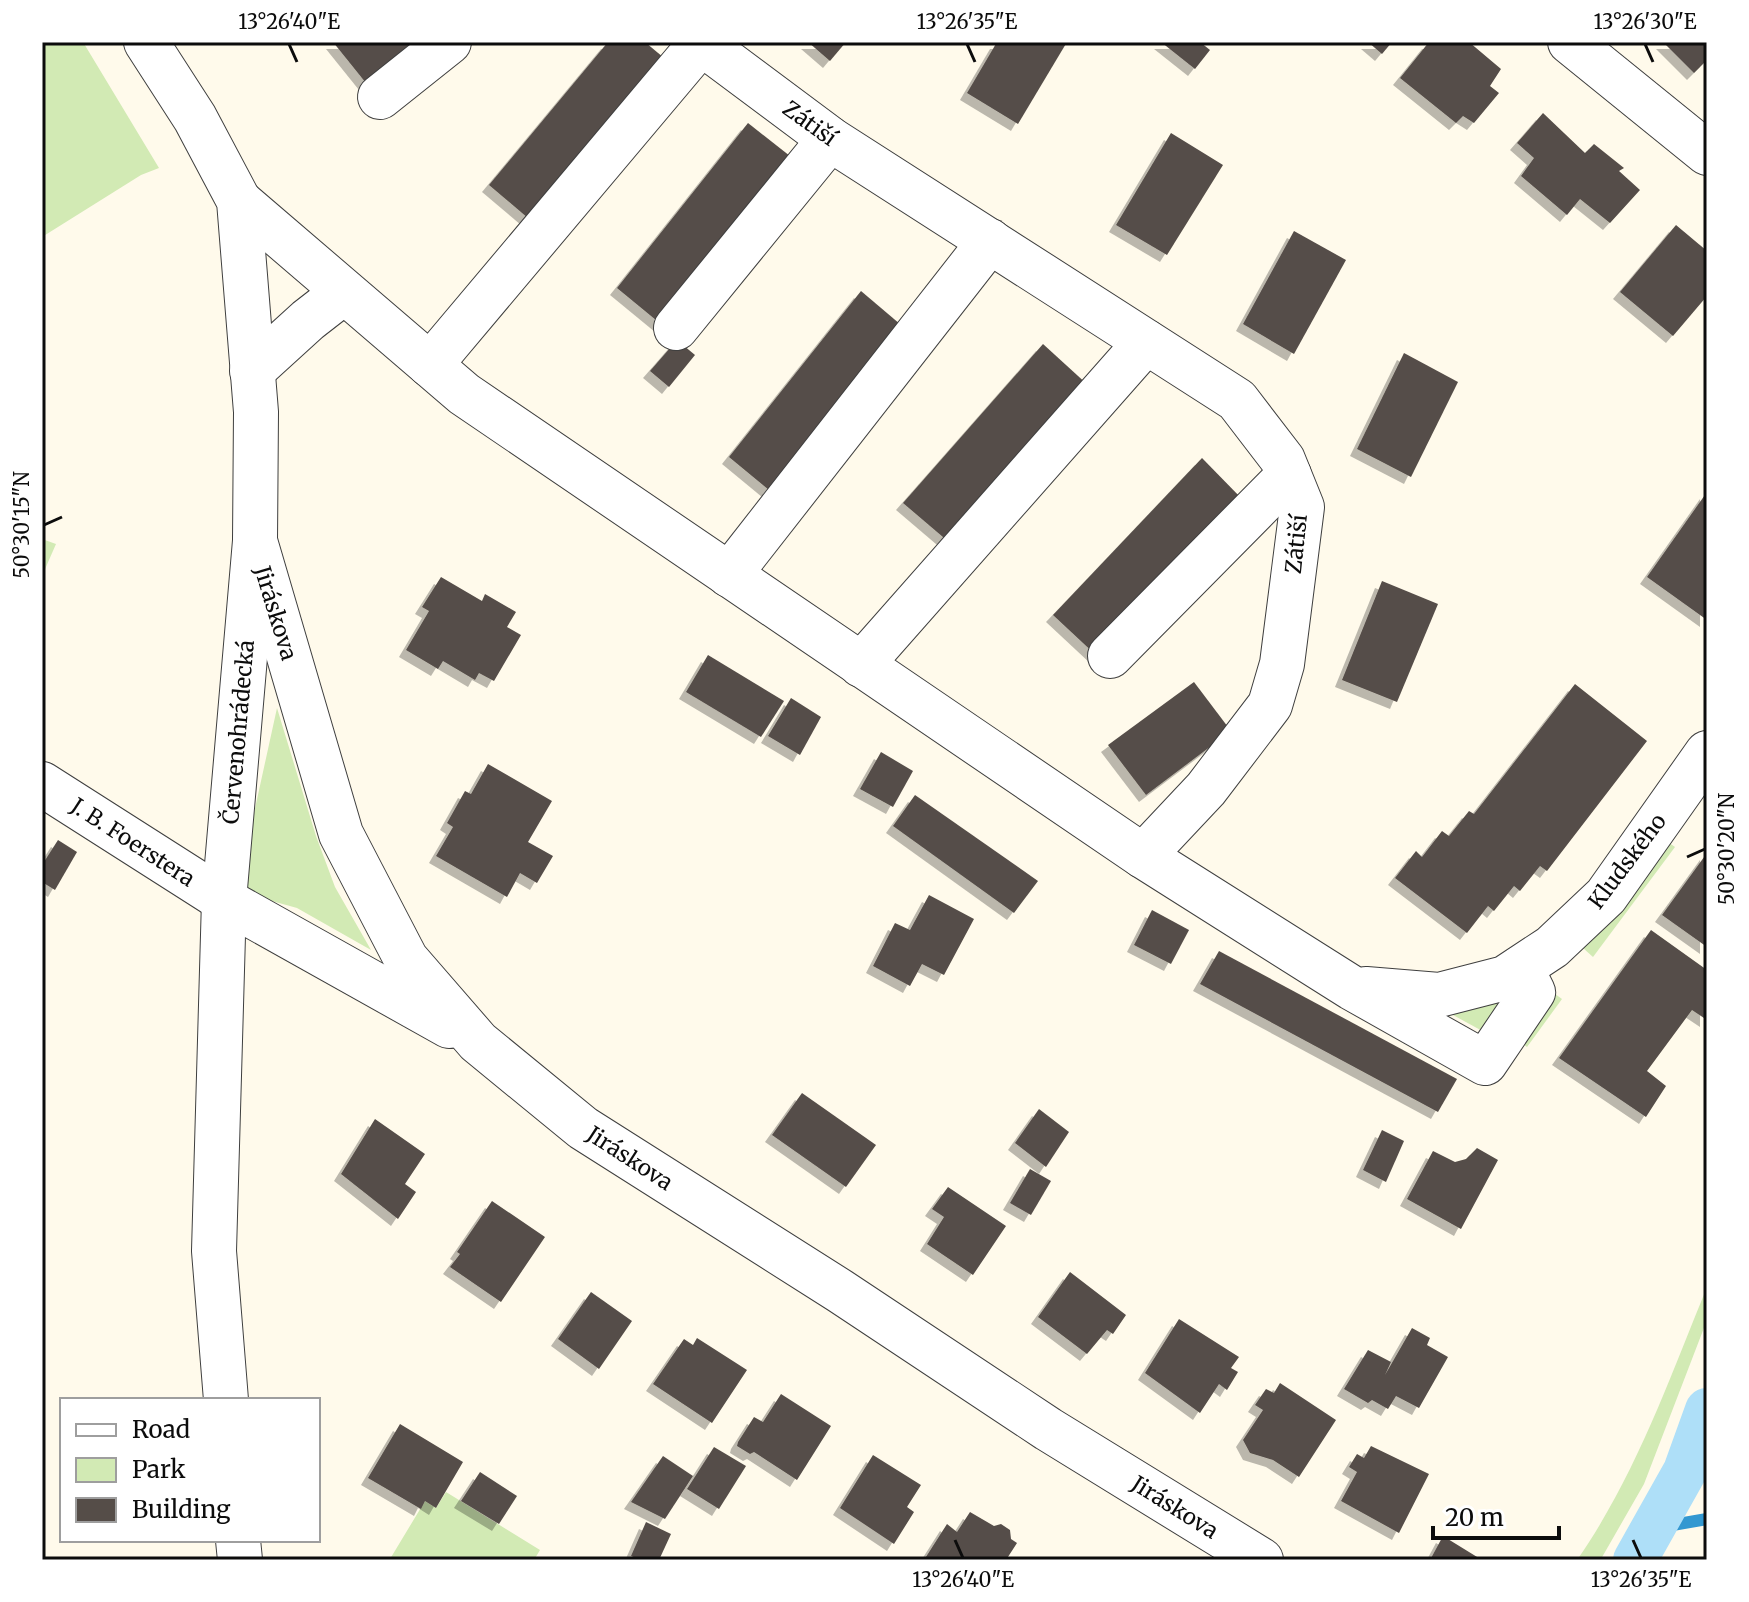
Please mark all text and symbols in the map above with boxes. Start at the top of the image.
text: 13°26'40"E [238,9,340,34]
text: 13°26'35"E [917,9,1017,34]
text: 13°26'30"E [1594,9,1697,34]
street label: Zátiší [778,94,843,152]
text: 50°30'15"N [9,471,34,579]
street label: Zátiší [1279,512,1313,575]
street label: Jiráskova [248,562,304,664]
street label: Červenohrádecká [215,638,260,825]
street label: J. B. Foerstera [65,791,200,893]
text: 50°30'20"N [1714,792,1739,905]
street label: Kludského [1582,808,1672,914]
street label: Jiráskova [581,1119,679,1196]
legend [60,1398,320,1542]
text: Road [132,1414,190,1445]
text: Park [132,1454,186,1485]
street label: Jiráskova [1126,1469,1224,1545]
scale bar [1433,1490,1559,1540]
text: Building [132,1494,231,1525]
text: 20 m [1445,1502,1504,1533]
text: 13°26'40"E [912,1567,1014,1592]
text: 13°26'35"E [1591,1567,1691,1592]

